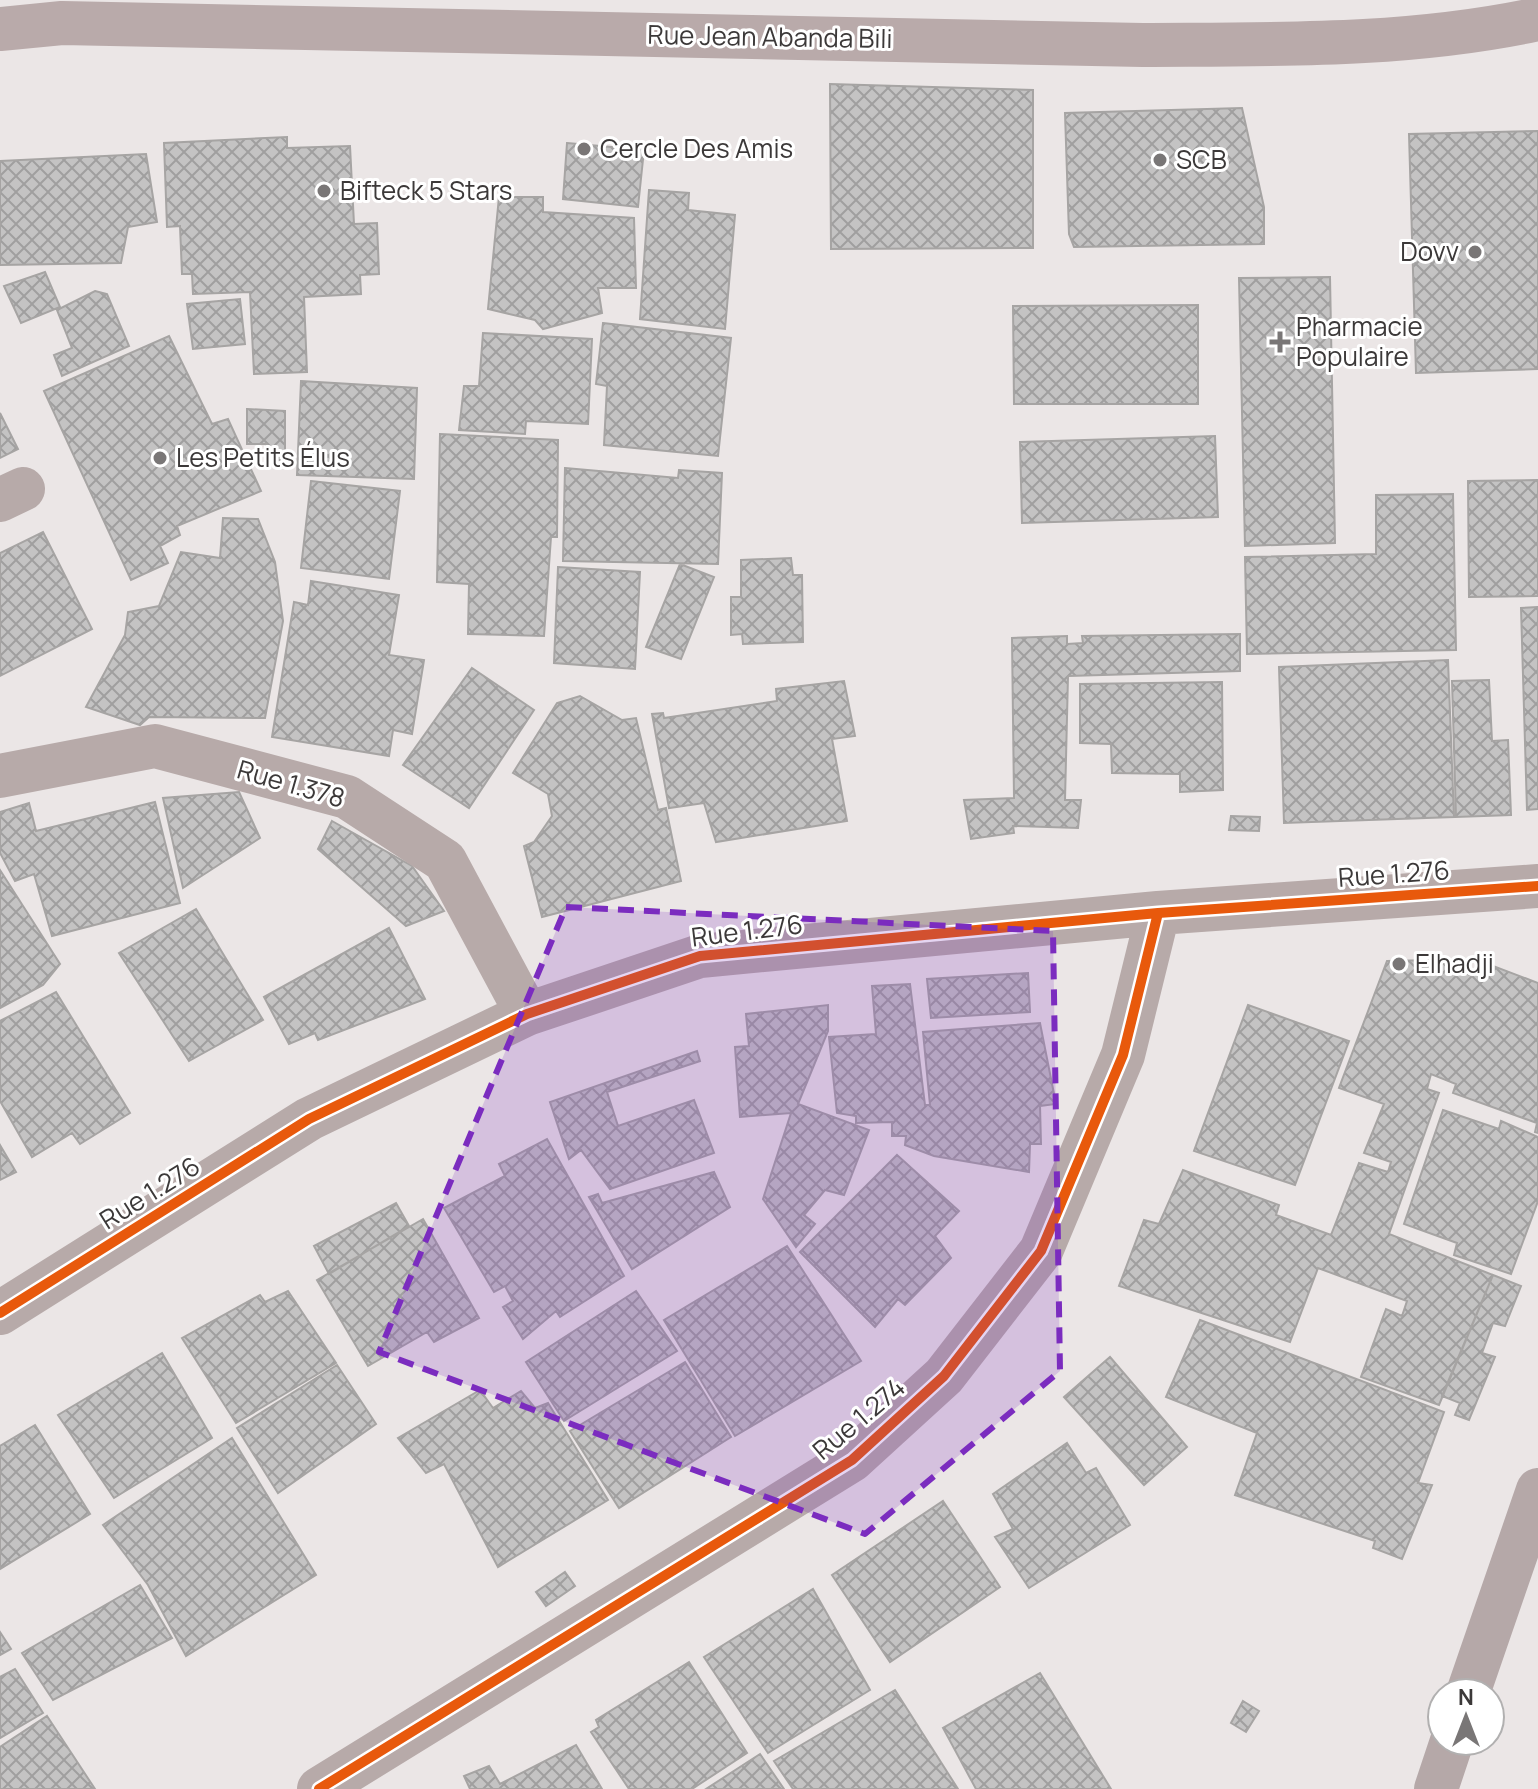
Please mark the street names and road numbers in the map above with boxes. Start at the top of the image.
street label: Rue Jean Abanda Bili [647,16,893,56]
street label: Rue 1.378 [233,751,349,816]
street label: Rue 1.276 [1337,851,1451,895]
street label: Rue 1.276 [689,905,805,955]
street label: Rue 1.276 [92,1147,206,1237]
street label: Rue 1.274 [805,1369,912,1467]

